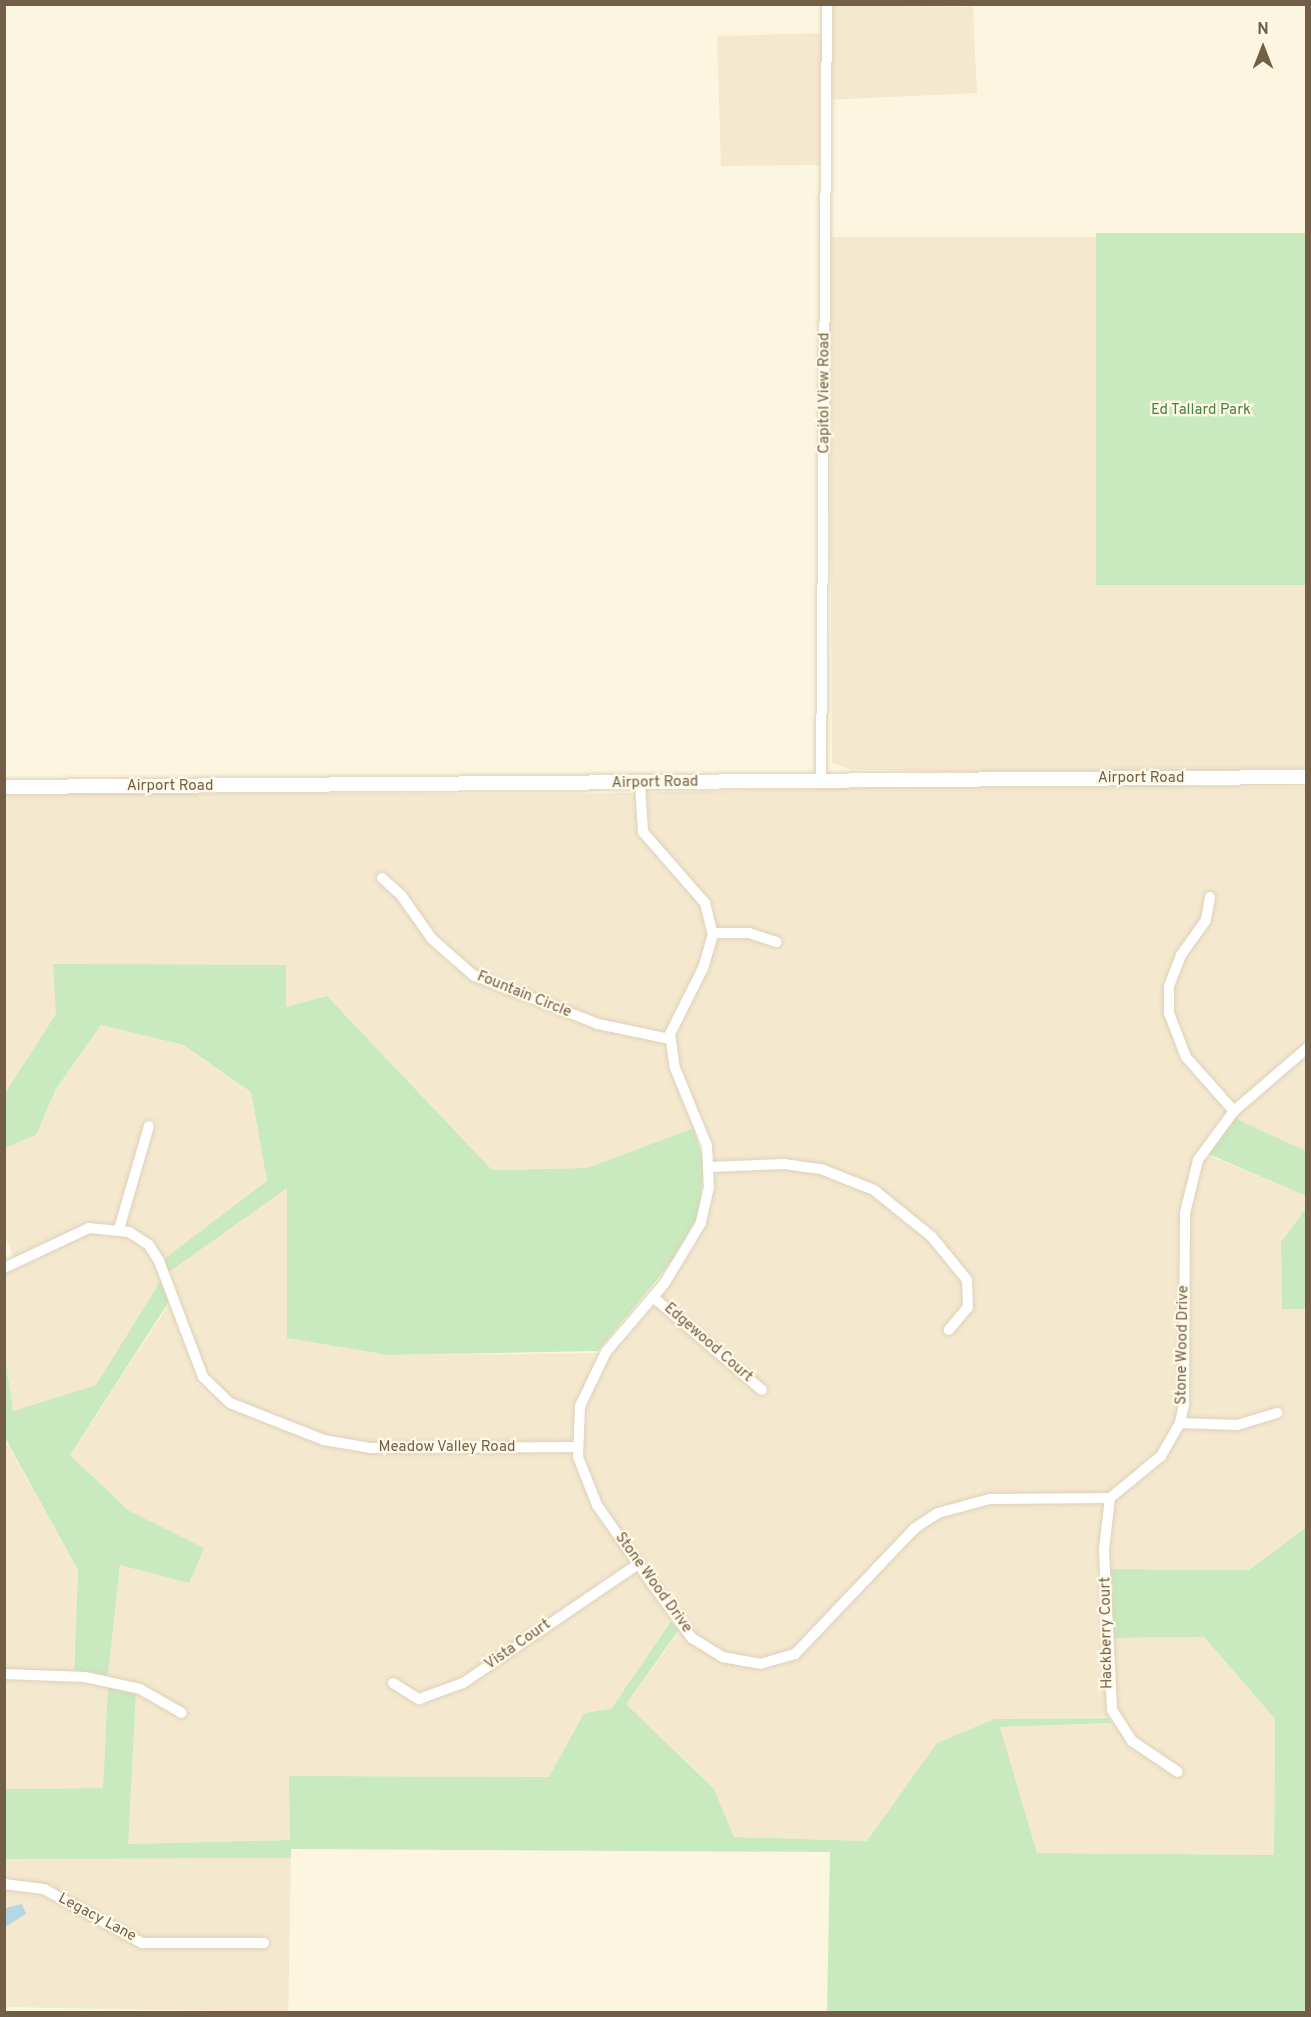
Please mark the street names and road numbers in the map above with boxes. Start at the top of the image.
street label: Capitol View Road [816,332,834,454]
street label: Airport Road [1098,770,1184,788]
street label: Airport Road [611,773,699,793]
street label: Airport Road [127,778,213,796]
street label: Fountain Circle [474,968,574,1022]
street label: Stone Wood Drive [1173,1285,1193,1405]
street label: Edgewood Court [660,1300,756,1386]
street label: Meadow Valley Road [378,1439,516,1457]
street label: Stone Wood Drive [610,1529,696,1637]
street label: Hackberry Court [1097,1577,1117,1689]
street label: Vista Court [482,1616,554,1674]
street label: Legacy Lane [55,1890,139,1946]

